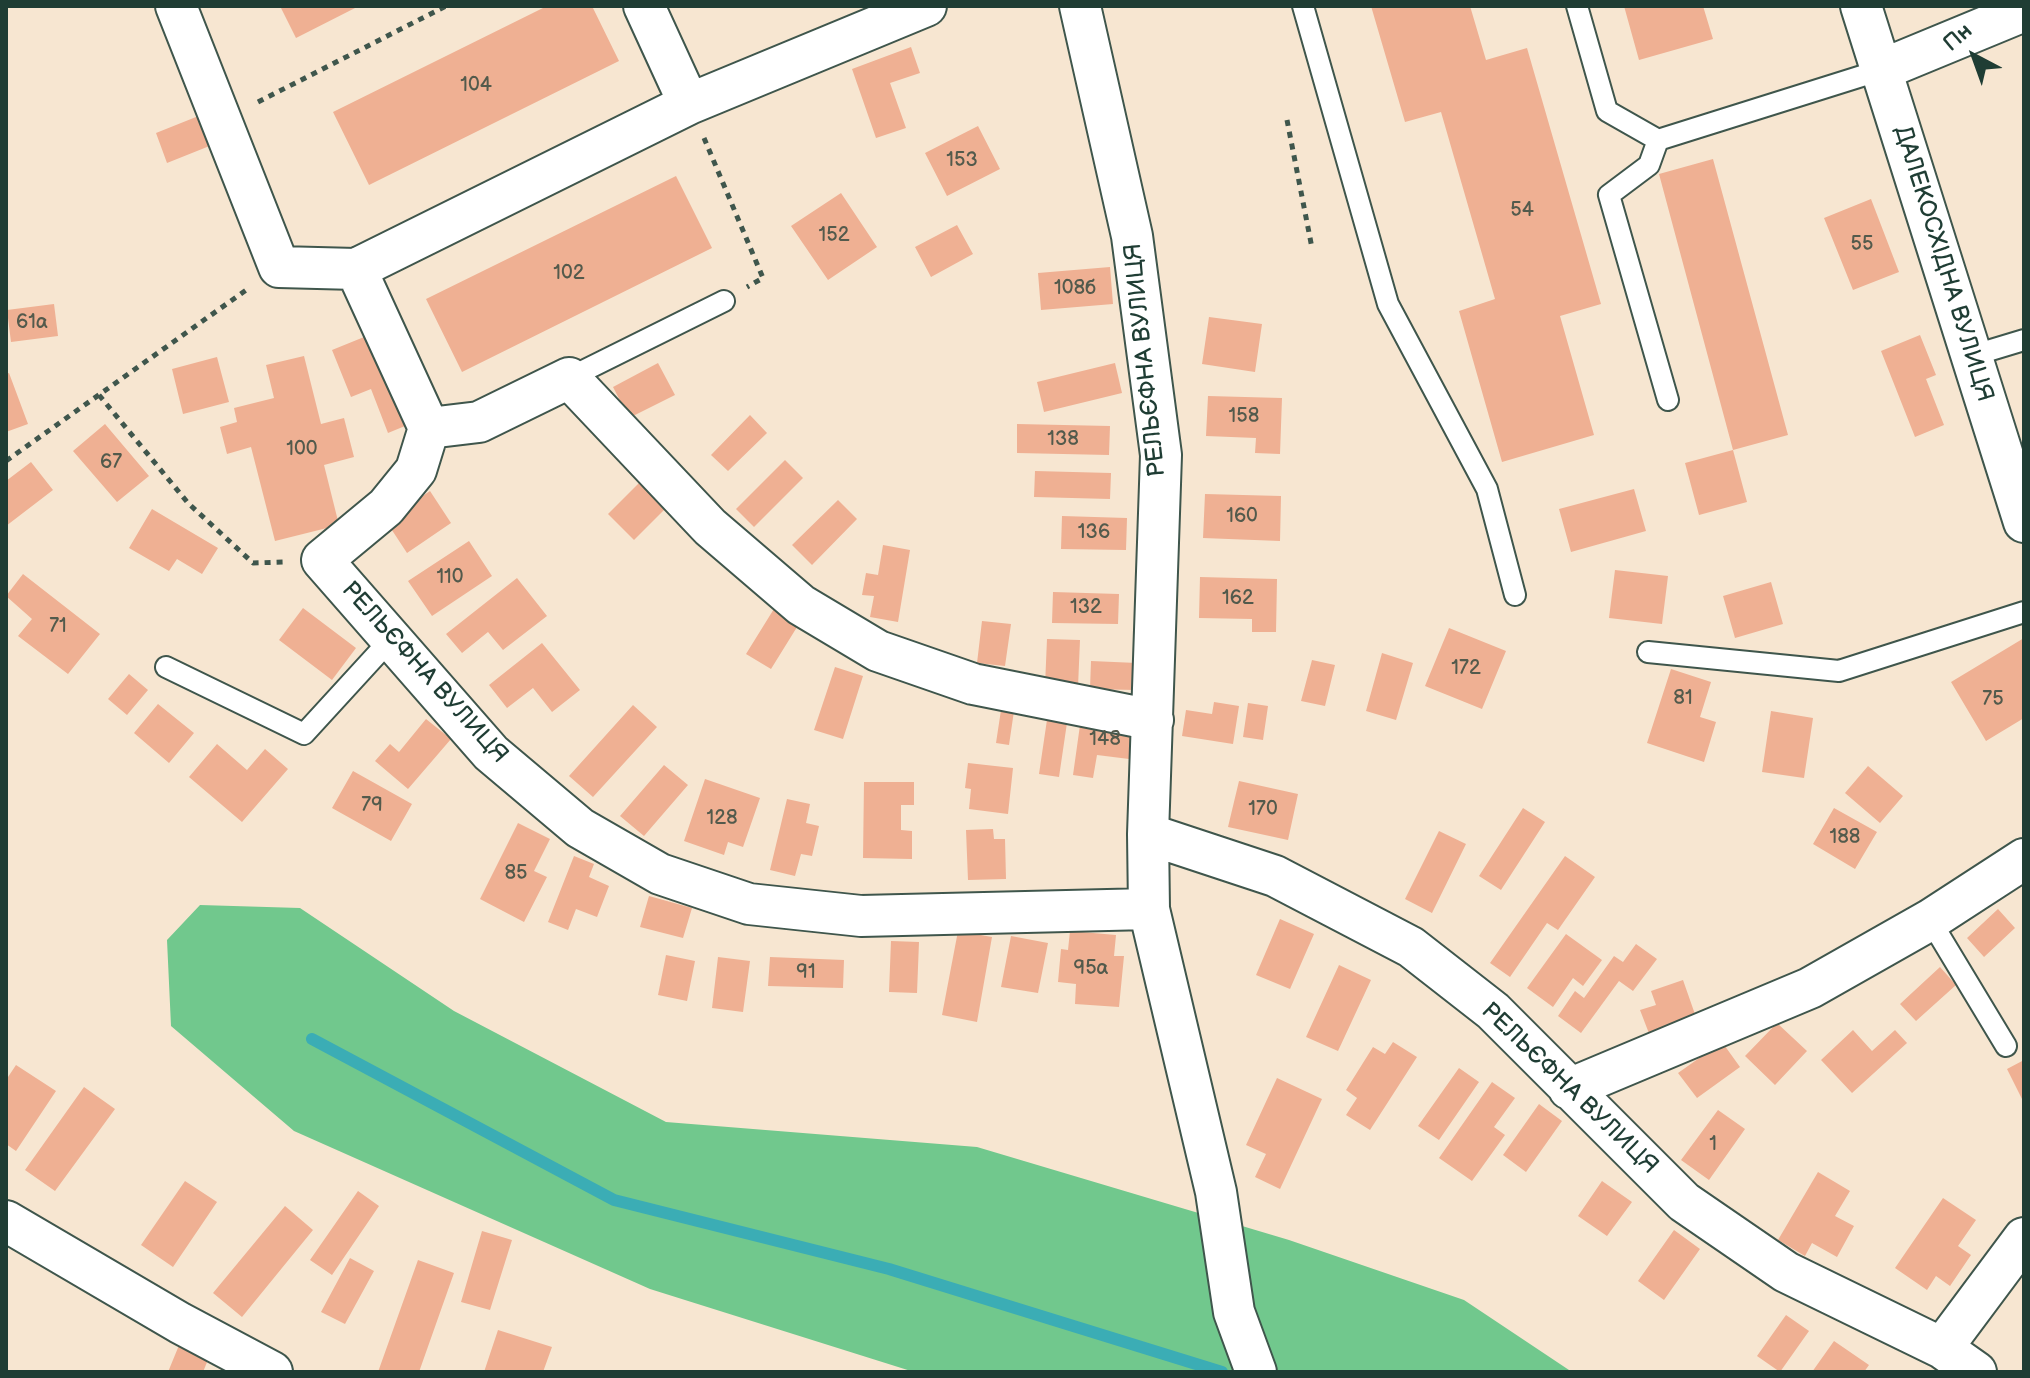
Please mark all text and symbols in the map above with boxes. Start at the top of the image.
north arrow [1934,16,2014,96]
text: Пн [1938,18,1978,57]
house number: 104 [460,74,492,98]
street label: ДАЛЕКОСХІДНА ВУЛИЦЯ [1887,122,1999,406]
house number: 153 [946,149,978,173]
house number: 54 [1510,199,1534,223]
house number: 152 [819,224,849,248]
house number: 55 [1851,233,1873,257]
street label: РЕЛЬЄФНА ВУЛИЦЯ [1119,242,1173,478]
house number: 102 [553,262,585,286]
house number: 108б [1054,277,1096,301]
house number: 61а [16,311,48,335]
house number: 158 [1229,405,1259,429]
house number: 138 [1047,428,1079,452]
house number: 100 [286,438,318,462]
house number: 67 [100,451,122,475]
house number: 160 [1226,505,1258,529]
house number: 136 [1078,521,1110,545]
house number: 110 [436,566,464,590]
street label: РЕЛЬЄФНА ВУЛИЦЯ [335,576,513,770]
house number: 162 [1222,587,1254,611]
house number: 132 [1070,596,1102,620]
house number: 71 [49,615,67,639]
house number: 172 [1451,657,1481,681]
house number: 81 [1673,687,1693,711]
house number: 75 [1982,688,2004,712]
house number: 148 [1089,728,1121,752]
house number: 79 [361,794,383,818]
house number: 170 [1248,798,1278,822]
house number: 128 [706,807,738,831]
house number: 188 [1829,826,1861,850]
house number: 85 [504,862,528,886]
house number: 95а [1074,957,1108,981]
house number: 91 [796,961,816,985]
street label: РЕЛЬЄФНА ВУЛИЦЯ [1475,997,1663,1181]
house number: 1 [1709,1133,1717,1157]

